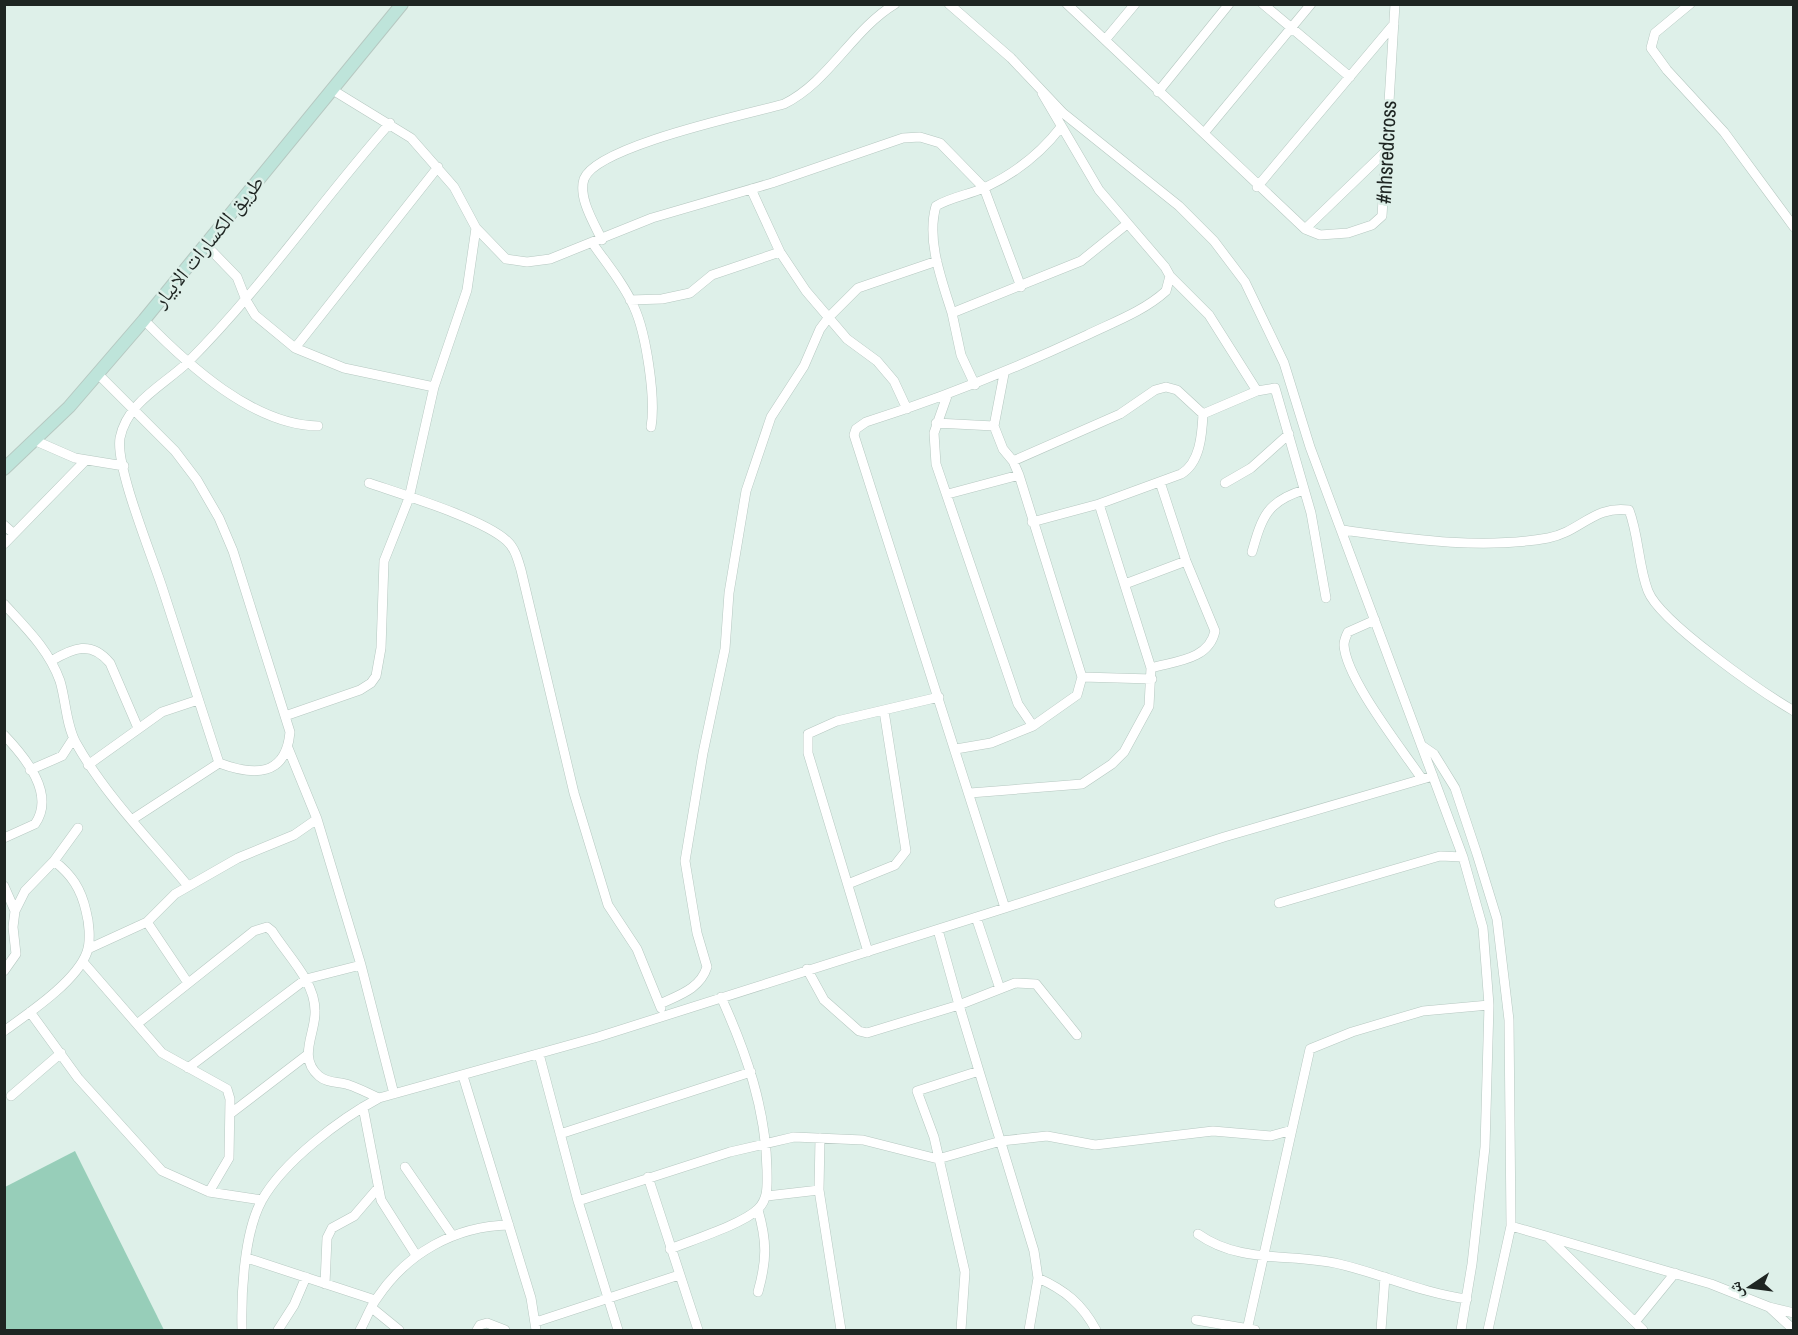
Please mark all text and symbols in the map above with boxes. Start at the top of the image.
street label: #nhsredcross [1369,100,1403,204]
street label: طريق الكسارات الابيار [145,169,271,314]
north arrow [1720,1257,1780,1317]
text: ش [1723,1280,1748,1301]

